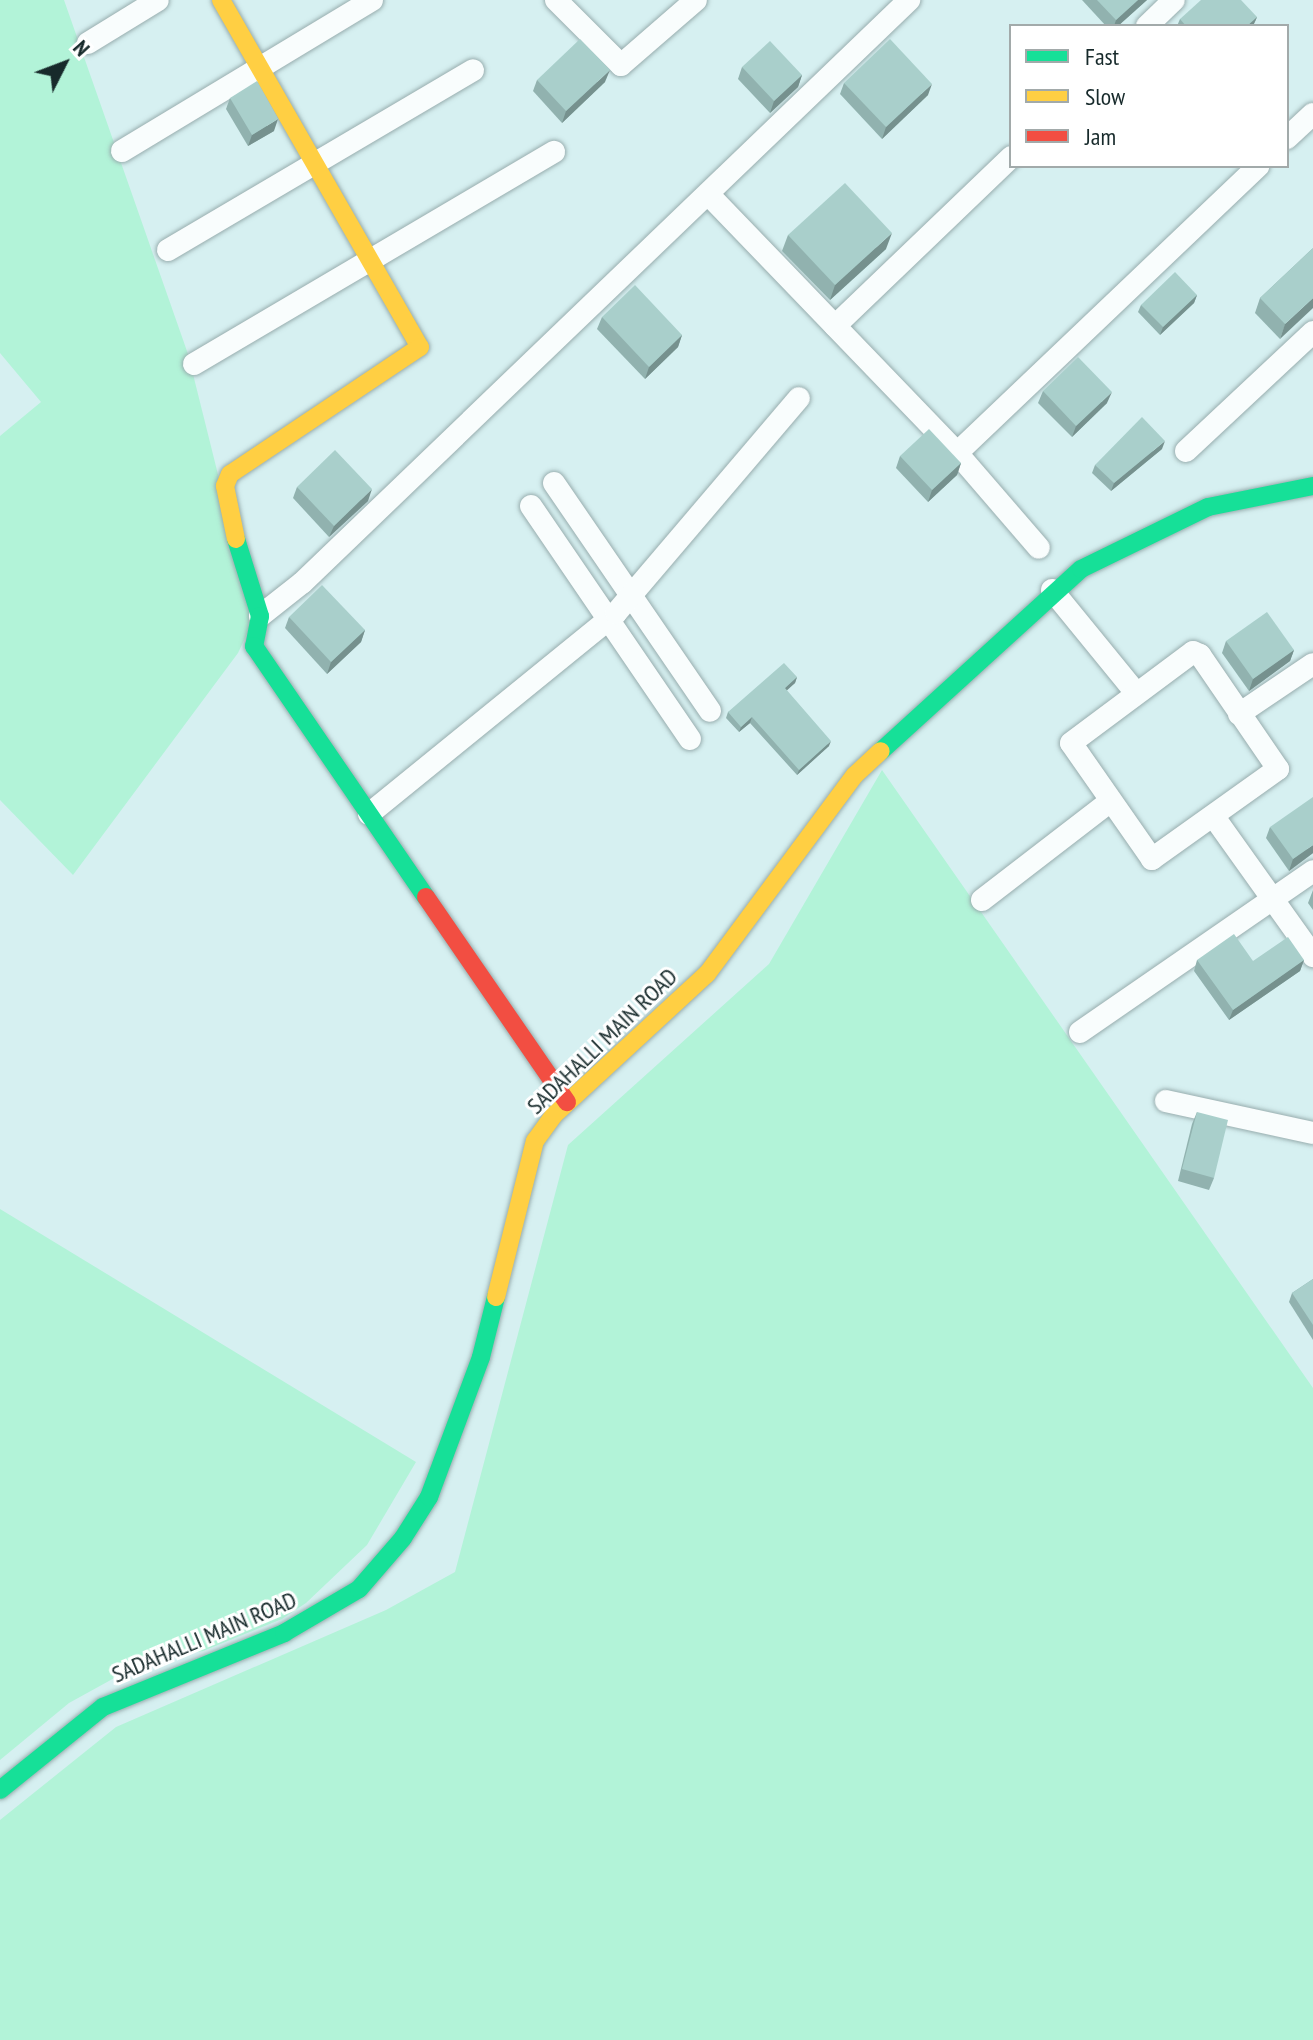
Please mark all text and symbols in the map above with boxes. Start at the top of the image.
north arrow [24,24,104,104]
legend [1009,24,1289,168]
text: N [67,34,96,62]
text: Fast [1085,41,1119,72]
text: Slow [1085,81,1125,112]
text: Jam [1085,121,1116,152]
street label: SADAHALLI MAIN ROAD [521,962,683,1120]
street label: SADAHALLI MAIN ROAD [107,1585,301,1689]

